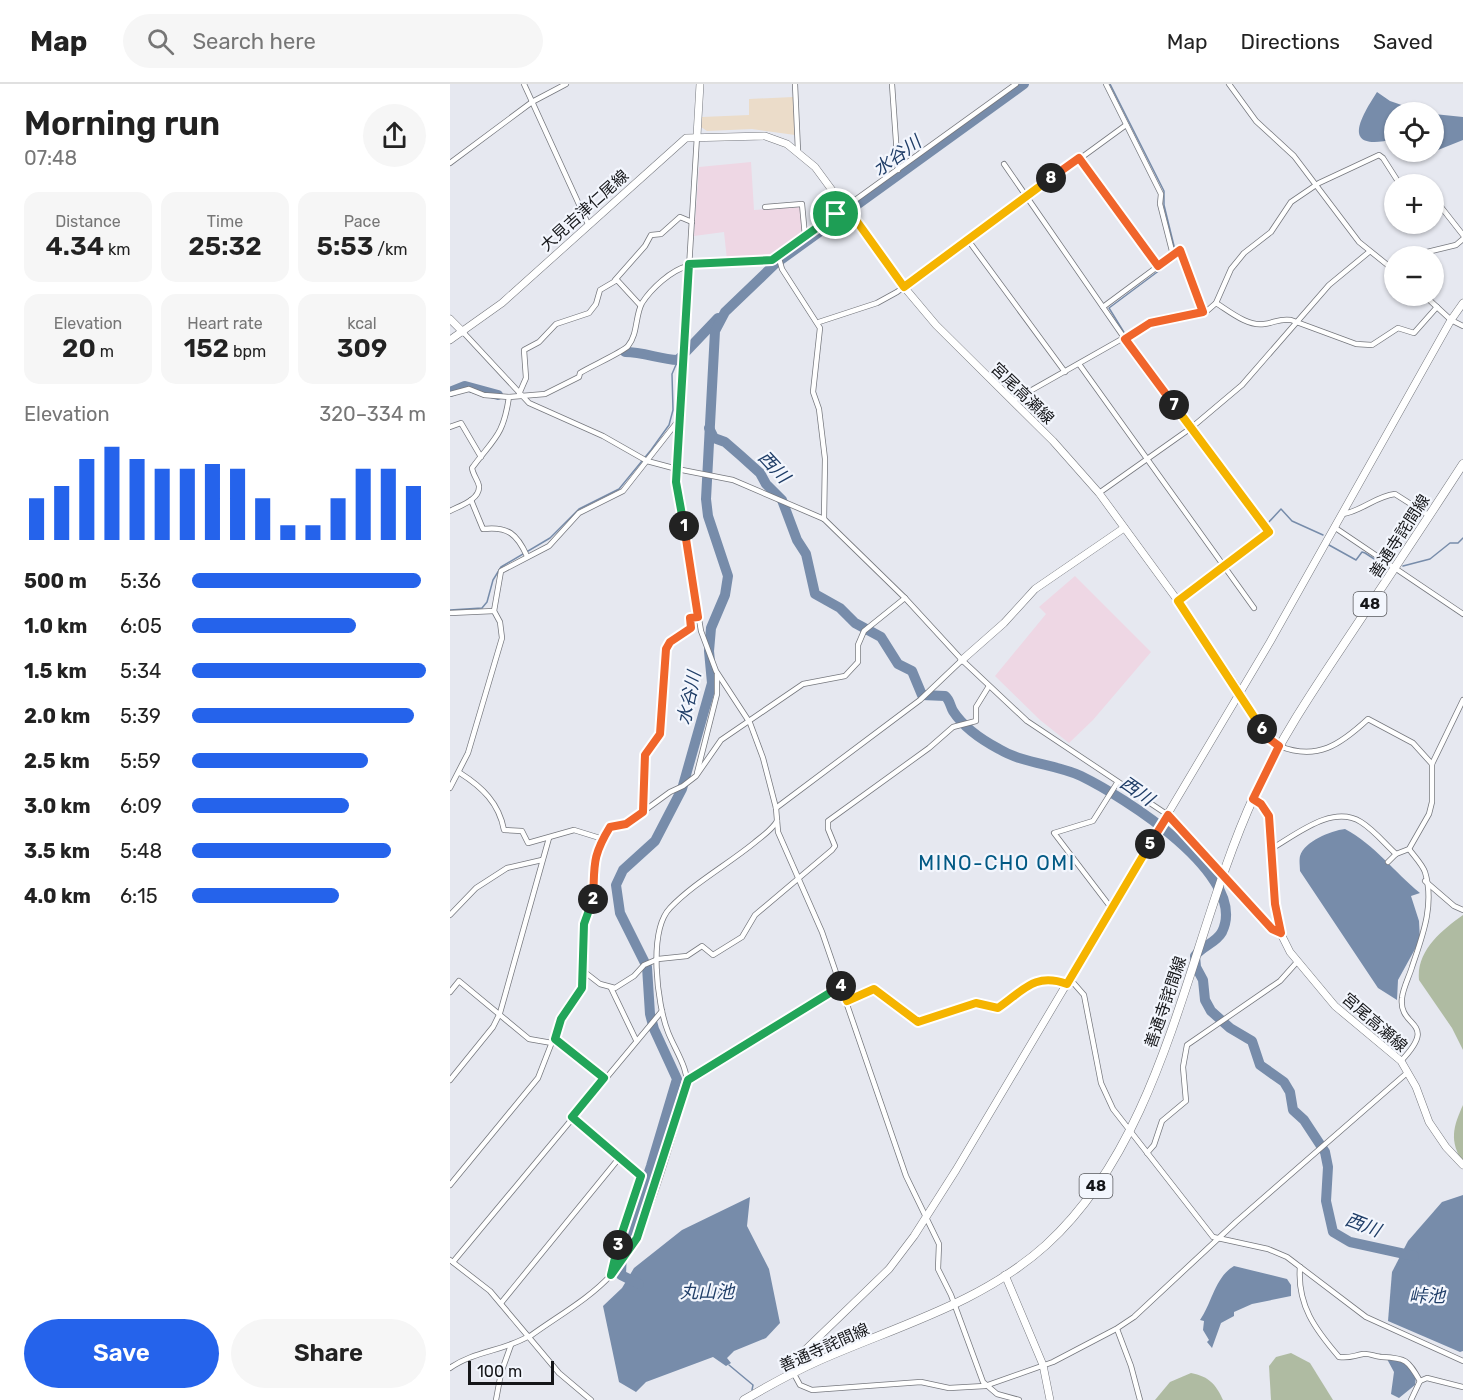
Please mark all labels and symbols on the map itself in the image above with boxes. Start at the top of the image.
water label: 水谷川 [869,130,927,181]
pin: 8 [1036,163,1066,193]
street label: 大見吉津仁尾線 [536,166,632,255]
pin [810,188,861,239]
street label: 宮尾高瀬線 [987,359,1058,428]
pin: 7 [1159,390,1189,420]
water label: 西川 [754,446,796,489]
street label: 善通寺詫間線 [1365,491,1434,582]
pin: 1 [669,511,699,541]
road number: 48 [1354,592,1386,616]
water label: 水谷川 [673,667,706,727]
pin: 6 [1247,714,1277,744]
water label: 西川 [1116,772,1160,811]
pin: 5 [1135,829,1165,859]
district label: MINO-CHO OMI [918,851,1076,875]
pin: 2 [578,884,608,914]
street label: 善通寺詫間線 [1141,954,1190,1051]
pin: 4 [826,971,856,1001]
street label: 宮尾高瀬線 [1338,989,1411,1056]
road number: 48 [1080,1174,1112,1198]
water label: 西川 [1342,1208,1386,1242]
pin: 3 [603,1230,633,1260]
water label: 丸山池 [680,1281,736,1303]
water label: 峠池 [1409,1285,1447,1307]
street label: 善通寺詫間線 [776,1319,872,1376]
scale bar [468,1358,554,1386]

